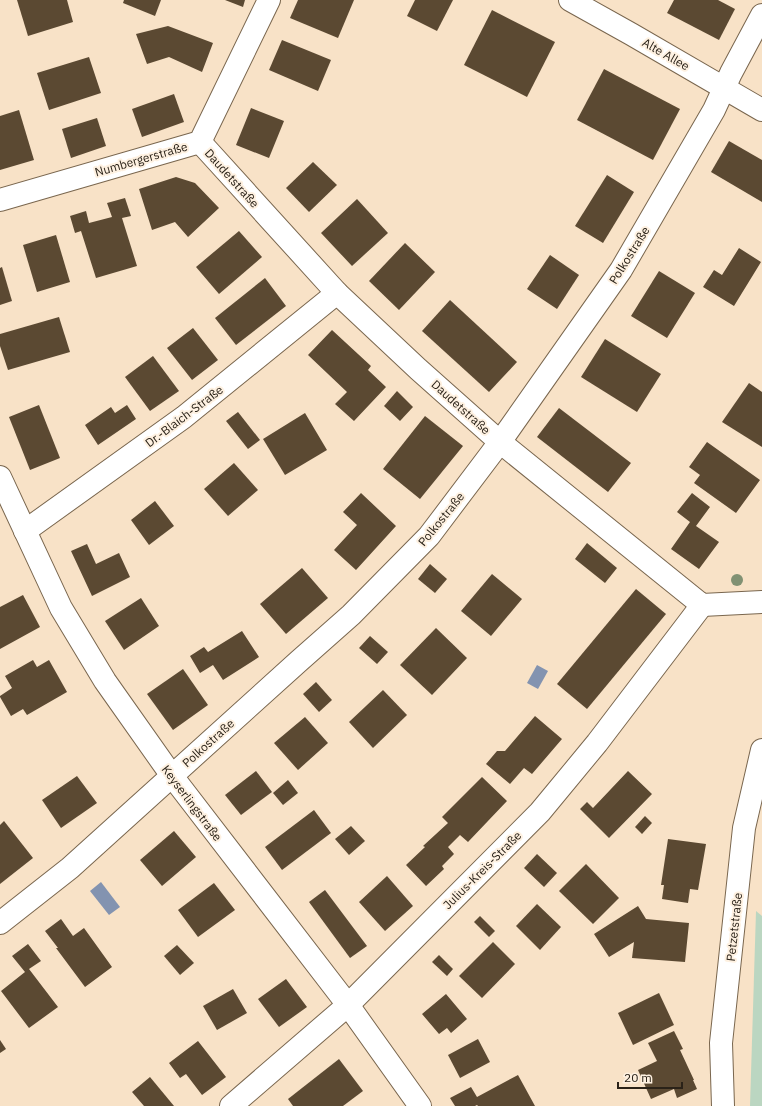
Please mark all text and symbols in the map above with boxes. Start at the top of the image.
street label: Alte Allee [640,35,693,74]
street label: Numbergerstraße [93,138,189,179]
street label: Daudetstraße [202,145,263,211]
street label: Polkostraße [605,223,653,286]
street label: Daudetstraße [428,377,494,438]
street label: Dr.-Blaich-Straße [142,382,226,450]
street label: Polkostraße [415,489,467,549]
street label: Polkostraße [179,715,237,770]
street label: Keyserlingstraße [159,762,226,844]
street label: Julius-Kreis-Straße [440,827,525,912]
street label: Petzetstraße [723,891,745,962]
scale bar [618,1064,682,1090]
text: 20 m [624,1070,652,1085]

